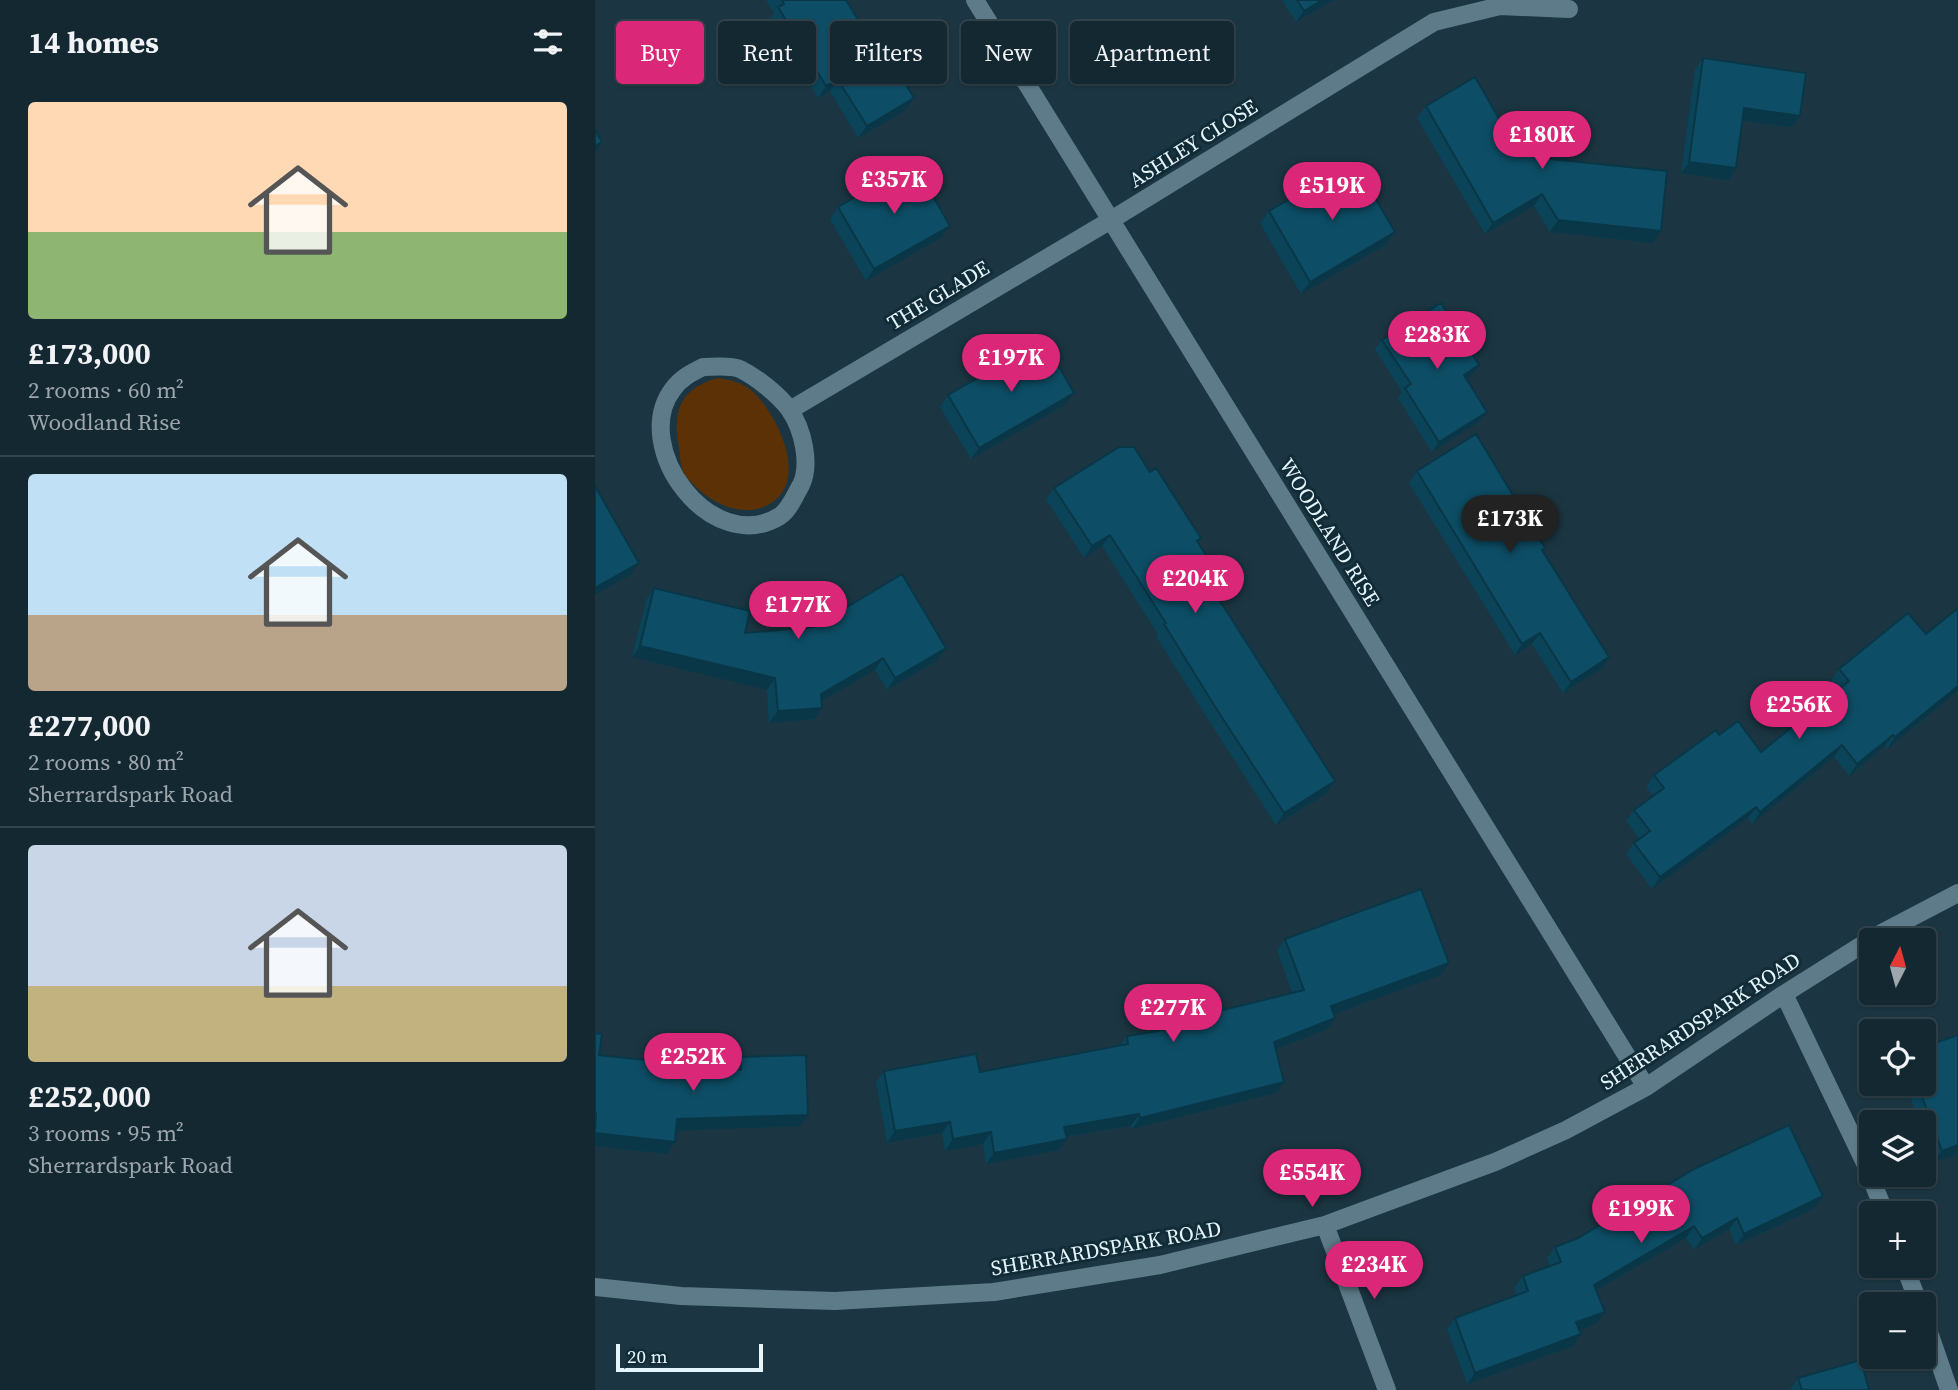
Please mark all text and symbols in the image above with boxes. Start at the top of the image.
chip: Buy [616,21,704,84]
chip: Rent [718,21,816,84]
chip: Filters [830,21,947,84]
chip: New [961,21,1056,84]
chip: Apartment [1070,21,1234,84]
text: 14 homes [28,22,159,63]
icon: filters [529,23,567,61]
street label: ASHLEY CLOSE [1123,92,1263,194]
pin: £180K [1493,111,1591,171]
text: £180K [1509,118,1575,150]
icon: home [235,147,361,273]
pin: £357K [845,156,943,216]
pin: £519K [1283,162,1381,222]
text: £357K [861,163,927,195]
text: £519K [1299,169,1365,201]
street label: THE GLADE [882,253,994,337]
pin: £283K [1388,312,1486,371]
text: £283K [1404,318,1470,350]
text: £173,000 [28,333,151,374]
pin: £197K [962,334,1060,394]
text: £197K [978,341,1044,373]
text: 2 rooms · 60 m² [28,374,184,406]
text: Woodland Rise [28,406,181,438]
street label: WOODLAND RISE [1273,453,1387,611]
pin: £173K [1461,496,1559,555]
text: £173K [1477,502,1543,534]
icon: home [235,519,361,645]
pin: £204K [1146,556,1244,615]
text: £204K [1162,562,1228,594]
pin: £177K [749,582,847,641]
text: £177K [765,588,831,620]
pin: £256K [1750,682,1848,741]
text: £256K [1766,688,1832,720]
text: £277,000 [28,705,151,746]
text: 2 rooms · 80 m² [28,746,184,778]
text: Sherrardspark Road [28,778,233,810]
icon: home [235,890,361,1016]
north arrow [1859,928,1935,1004]
map controls [1859,928,1936,1369]
street label: SHERRARDSPARK ROAD [1594,945,1806,1097]
pin: £277K [1124,984,1222,1044]
text: £277K [1140,991,1206,1023]
button: locate [1859,1019,1936,1096]
pin: £252K [644,1034,742,1093]
text: £252K [660,1040,726,1072]
text: £252,000 [28,1076,151,1117]
button: layers [1859,1110,1936,1187]
text: 3 rooms · 95 m² [28,1117,184,1149]
text: Sherrardspark Road [28,1149,233,1181]
pin: £554K [1263,1150,1361,1209]
text: £554K [1279,1156,1345,1188]
pin: £199K [1592,1186,1690,1245]
text: £199K [1608,1192,1674,1224]
button: + [1859,1201,1936,1278]
street label: SHERRARDSPARK ROAD [989,1213,1223,1283]
pin: £234K [1325,1242,1423,1301]
text: £234K [1341,1248,1407,1280]
button: − [1859,1292,1936,1369]
scale bar [616,1341,763,1373]
text: 20 m [627,1343,668,1369]

